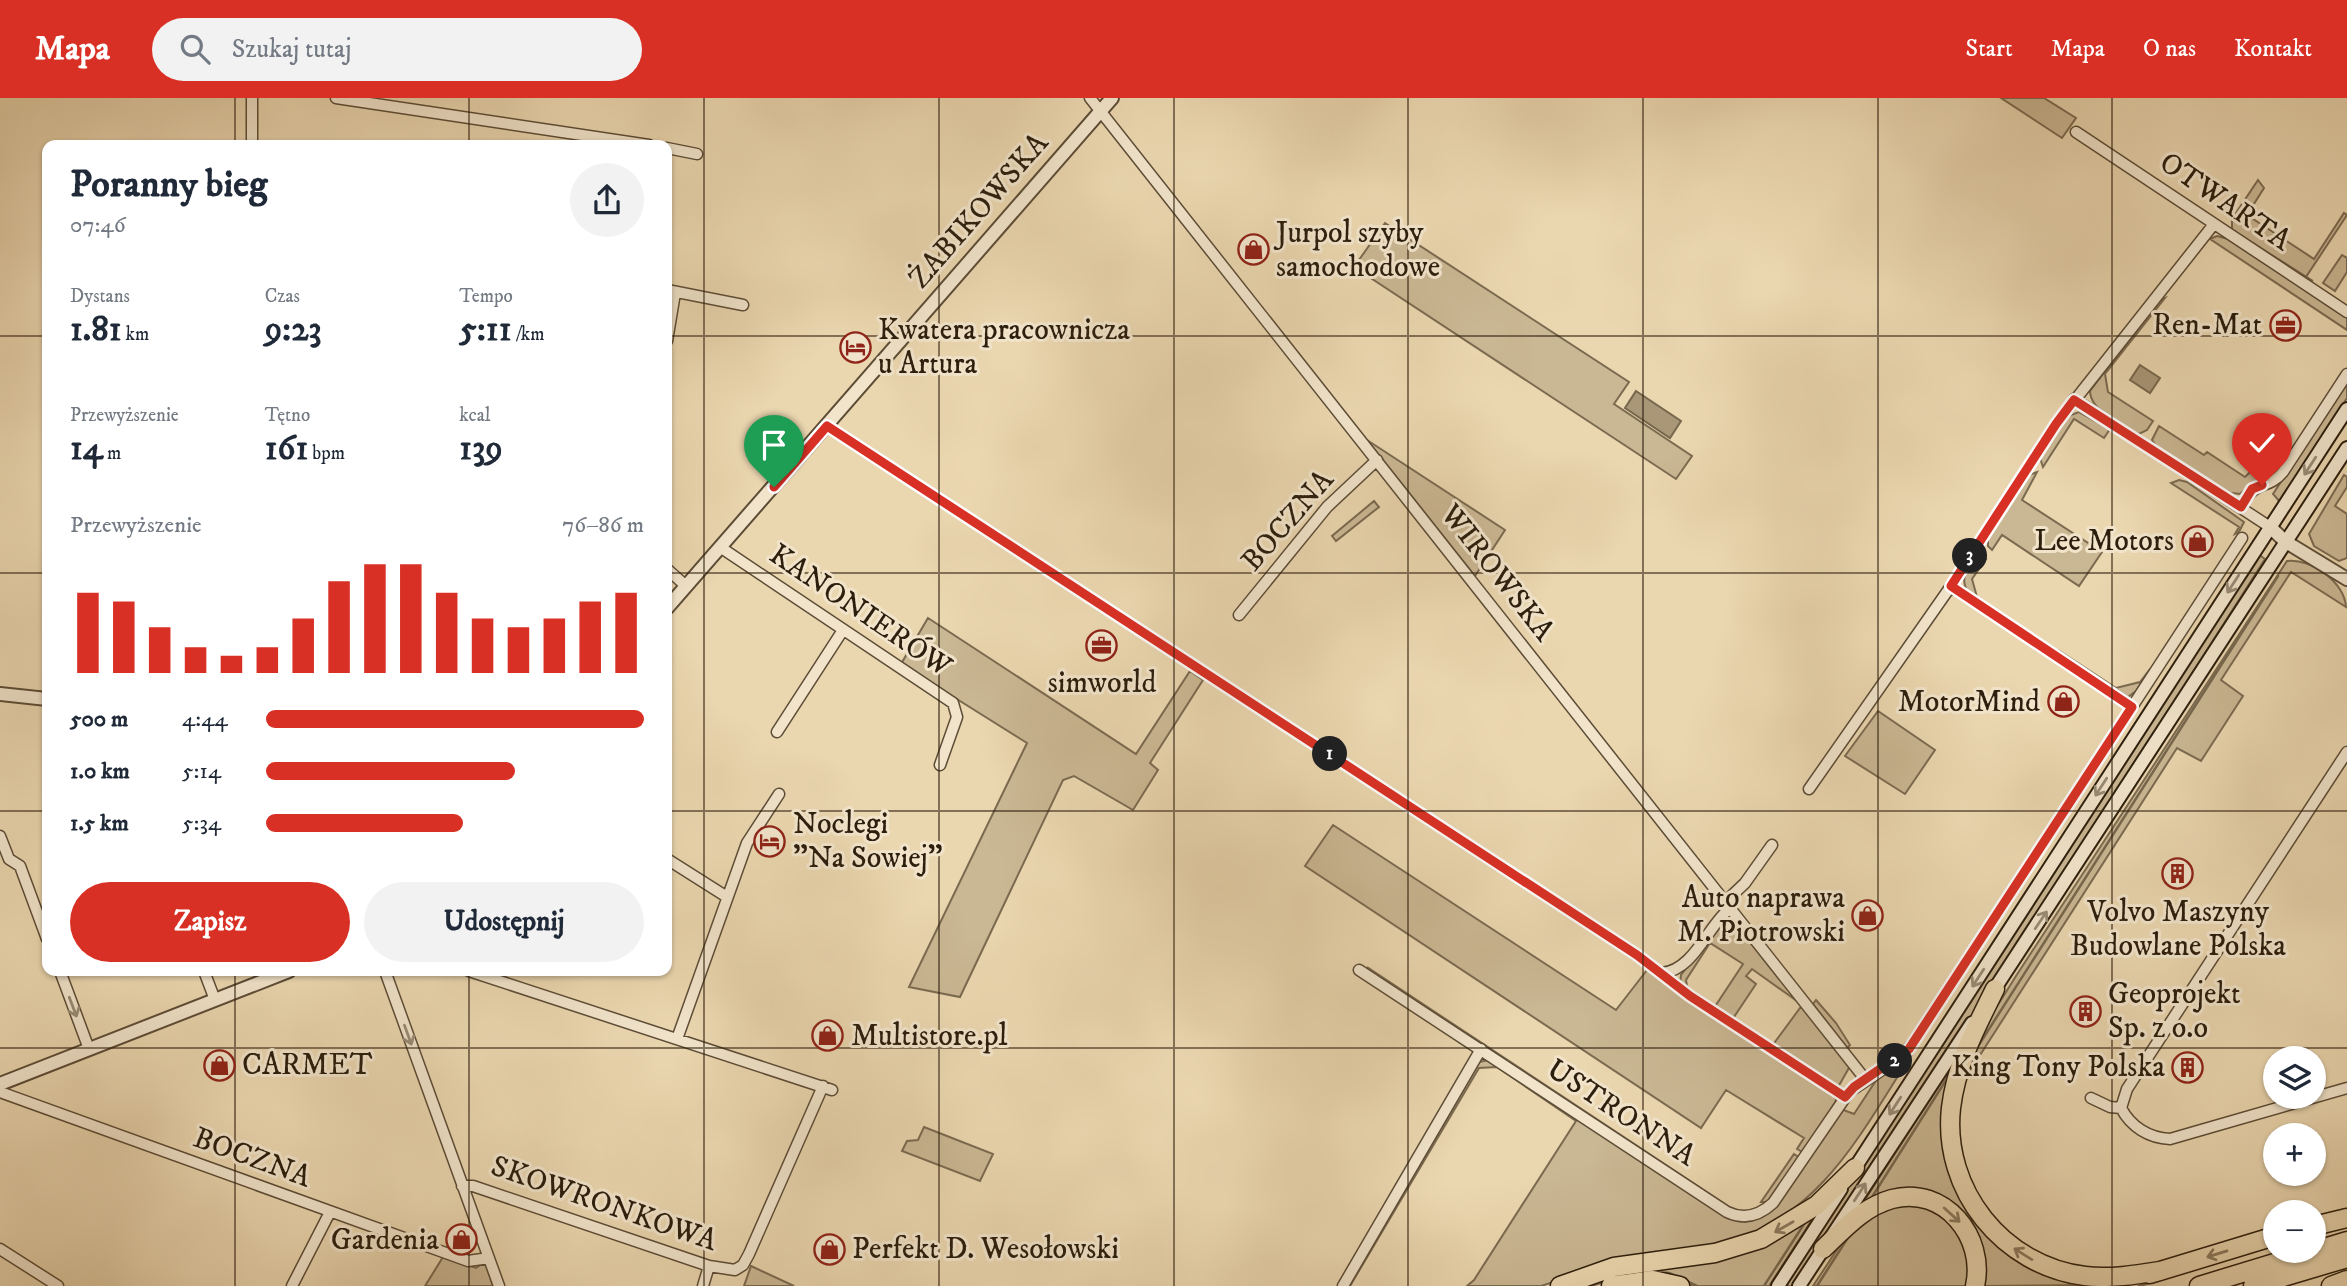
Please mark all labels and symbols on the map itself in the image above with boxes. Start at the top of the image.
street label: ŻABIKOWSKA [901,124,1057,297]
street label: OTWARTA [2152,144,2299,260]
place label: Jurpol szyby samochodowe [1273,215,1440,286]
shop icon: Jurpol szyby samochodowe [1236,233,1270,267]
place label: Ren-Mat [2152,307,2262,344]
office icon: Ren-Mat [2268,308,2302,342]
place label: Kwatera pracownicza u Artura [878,312,1130,383]
hotel icon: Kwatera pracownicza u Artura [838,330,872,364]
pin [2232,413,2292,485]
pin [744,415,804,487]
one-way arrow [2302,456,2317,475]
street label: BOCZNA [1234,462,1343,579]
street label: WIROWSKA [1431,496,1563,650]
place label: Lee Motors [2034,523,2174,560]
shop icon: Lee Motors [2180,524,2214,558]
street label: KANONIERÓW [762,535,960,686]
pin: 3 [1952,538,1988,574]
one-way arrow [2225,574,2240,593]
office icon: simworld [1085,628,1119,662]
place label: simworld [1048,665,1156,702]
place label: MotorMind [1898,684,2040,721]
shop icon: MotorMind [2046,685,2080,719]
pin: 1 [1312,736,1348,772]
one-way arrow [2094,777,2108,797]
place label: Noclegi "Na Sowiej" [793,806,943,877]
hotel icon: Noclegi "Na Sowiej" [753,824,787,858]
building icon: Volvo Maszyny Budowlane Polska [2161,857,2195,891]
place label: Auto naprawa M. Piotrowski [1677,880,1845,951]
place label: Volvo Maszyny Budowlane Polska [2070,894,2286,965]
shop icon: Auto naprawa M. Piotrowski [1851,898,1885,932]
one-way arrow [2034,911,2048,930]
one-way arrow [1971,968,1985,988]
place label: Geoprojekt Sp. z o.o [2108,976,2241,1047]
building icon: Geoprojekt Sp. z o.o [2068,994,2102,1028]
one-way arrow [68,995,80,1017]
place label: Multistore.pl [851,1018,1007,1055]
shop icon: Multistore.pl [811,1019,845,1053]
one-way arrow [403,1024,415,1046]
pin: 2 [1878,1044,1912,1079]
place label: CARMET [242,1047,373,1084]
shop icon: CARMET [202,1048,236,1082]
place label: King Tony Polska [1951,1049,2165,1086]
building icon: King Tony Polska [2171,1050,2205,1084]
street label: USTRONNA [1540,1051,1703,1175]
one-way arrow [1888,1095,1902,1115]
street label: BOCZNA [188,1120,317,1197]
street label: SKOWRONKOWA [486,1148,723,1260]
one-way arrow [1853,1183,1868,1202]
one-way arrow [1943,1207,1961,1223]
one-way arrow [1775,1220,1795,1234]
place label: Gardenia [331,1222,439,1259]
shop icon: Gardenia [445,1223,479,1257]
place label: Perfekt D. Wesołowski [852,1231,1119,1268]
shop icon: Perfekt D. Wesołowski [812,1232,846,1266]
one-way arrow [2013,1246,2033,1260]
one-way arrow [2207,1248,2229,1261]

